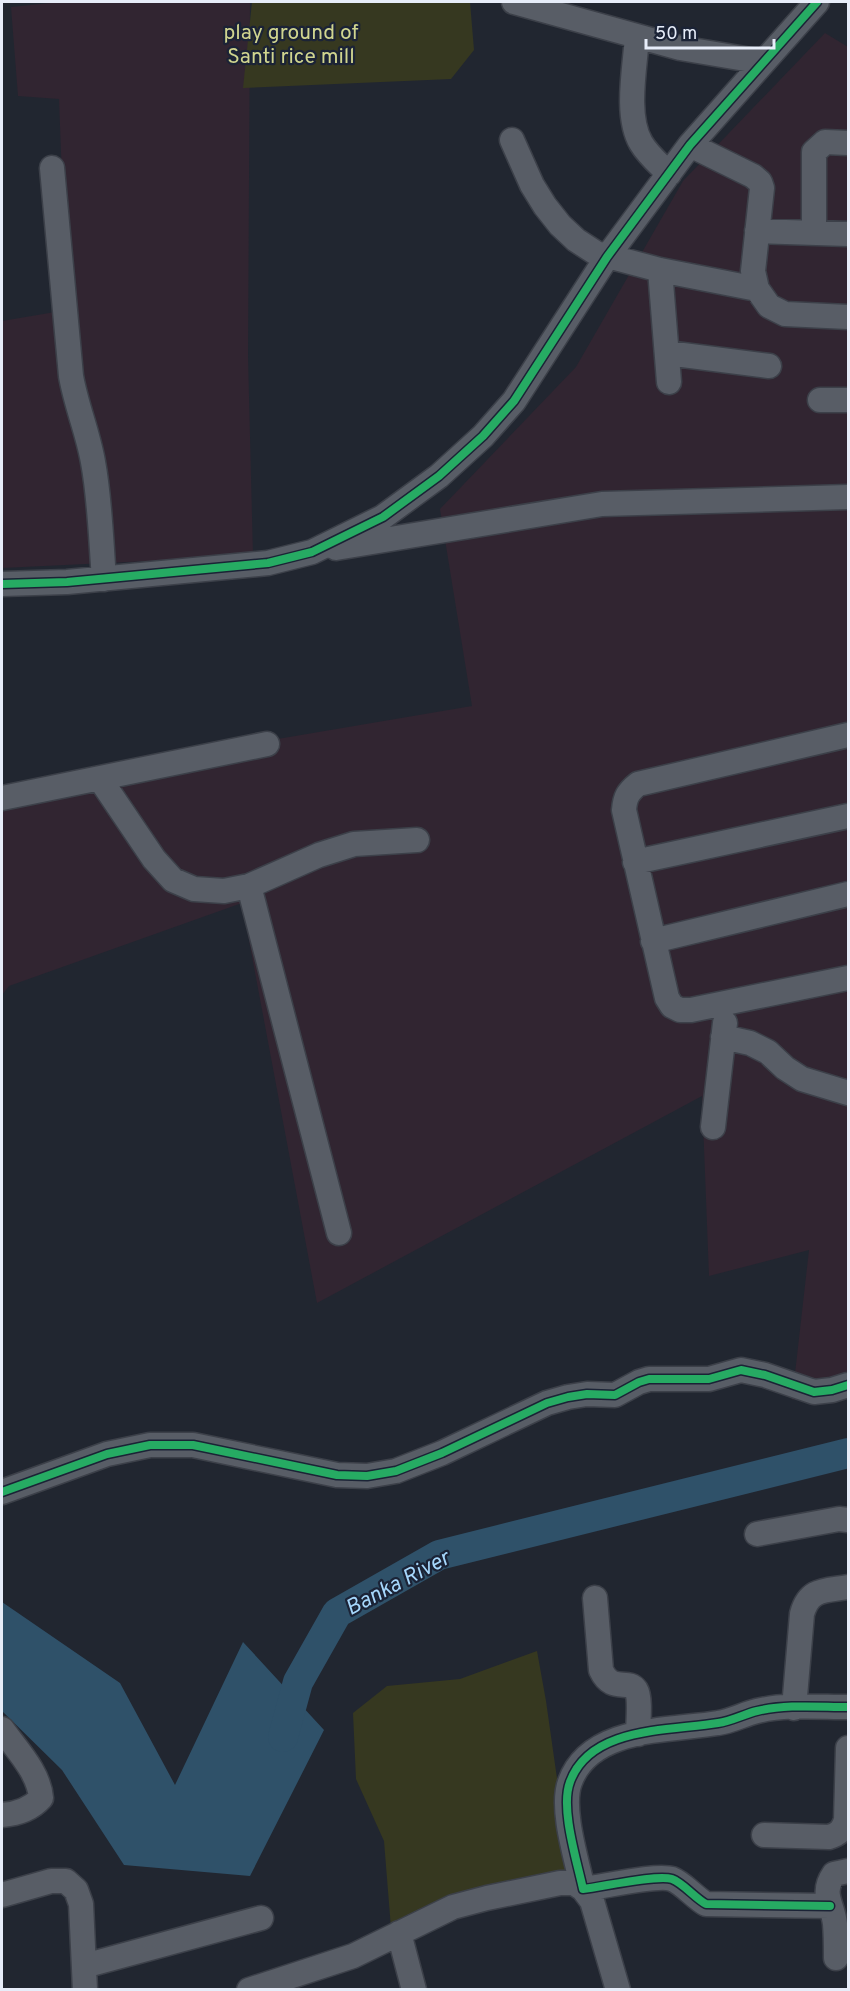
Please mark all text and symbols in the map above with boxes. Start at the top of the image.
scale bar [646,12,774,50]
park label: play ground of Santi rice mill [223,20,359,71]
text: 50 m [655,23,697,46]
water label: Banka River [341,1545,456,1623]

